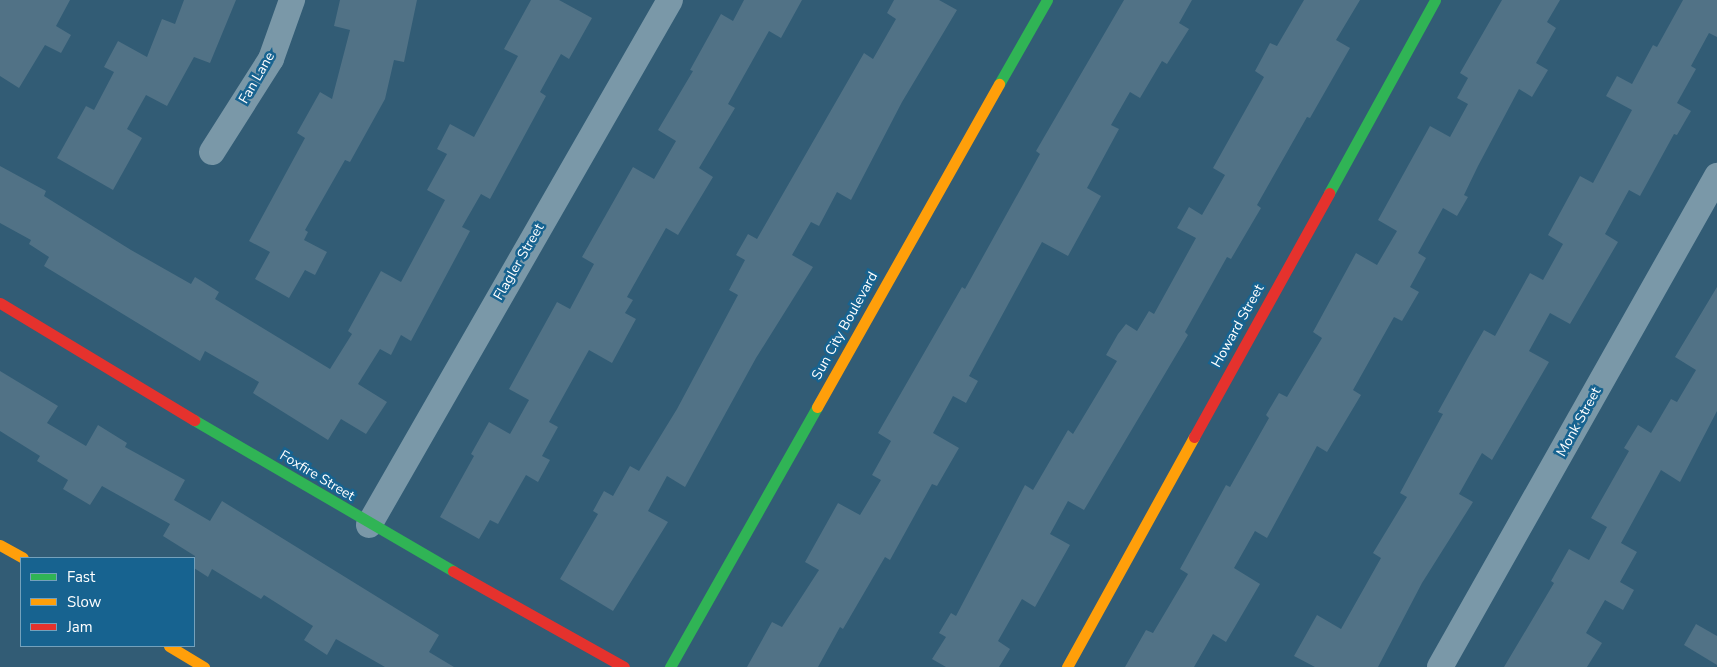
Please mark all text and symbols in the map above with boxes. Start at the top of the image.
street label: Fan Lane [236,49,278,107]
street label: Flagler Street [490,221,548,303]
street label: Sun City Boulevard [808,269,882,383]
street label: Howard Street [1208,282,1268,370]
street label: Monk Street [1553,384,1605,460]
street label: Foxfire Street [277,447,357,505]
legend [20,557,195,647]
text: Fast [67,567,95,587]
text: Slow [67,592,101,612]
text: Jam [67,617,93,637]

